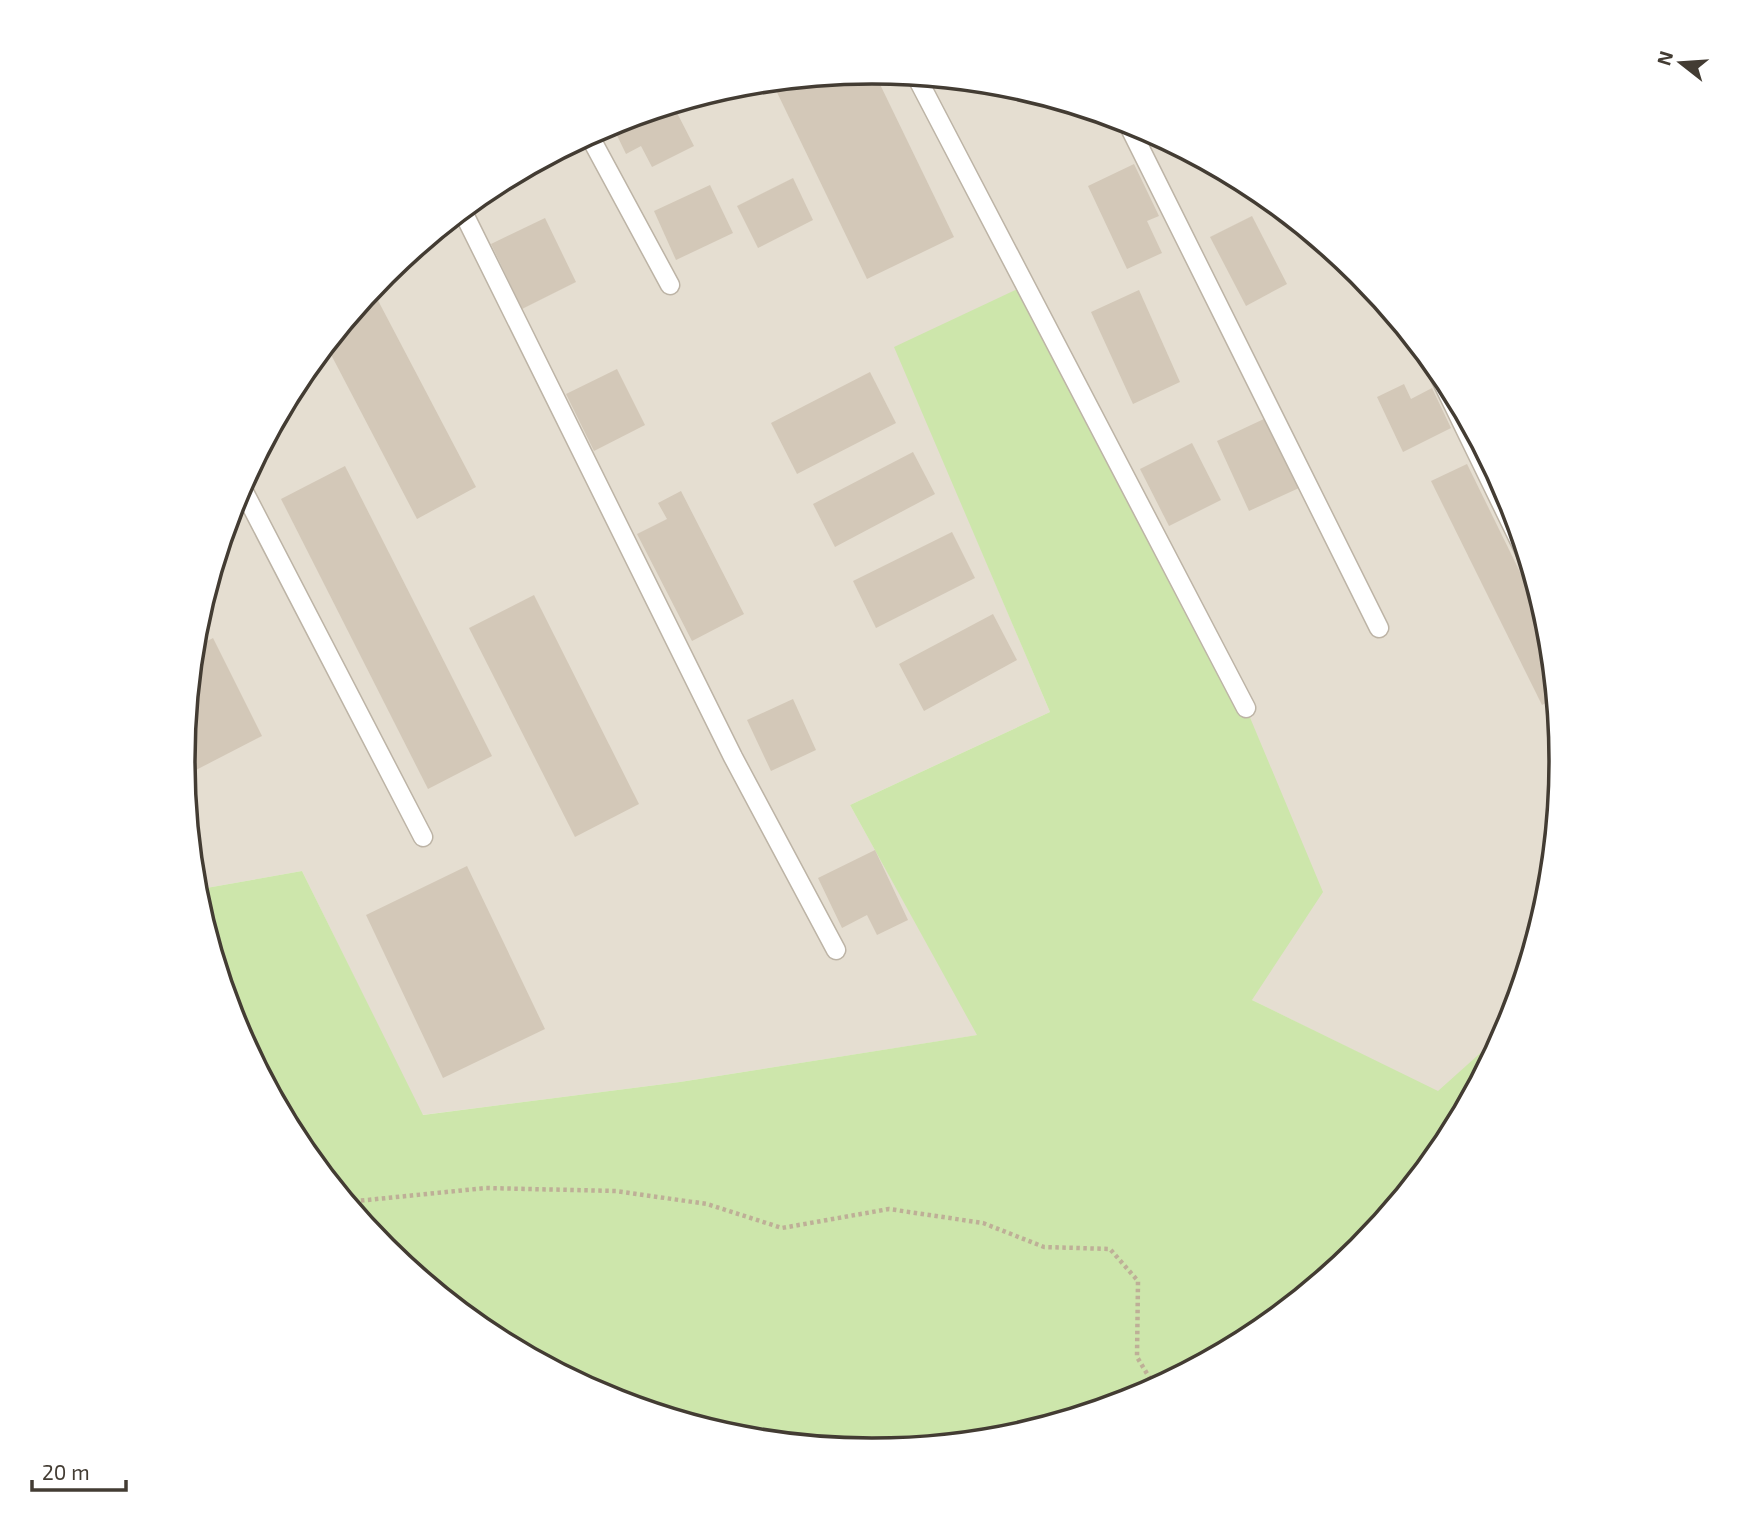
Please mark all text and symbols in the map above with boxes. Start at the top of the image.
north arrow [1646,28,1716,98]
text: N [1651,48,1677,68]
scale bar [32,1448,126,1492]
text: 20 m [42,1459,90,1484]

